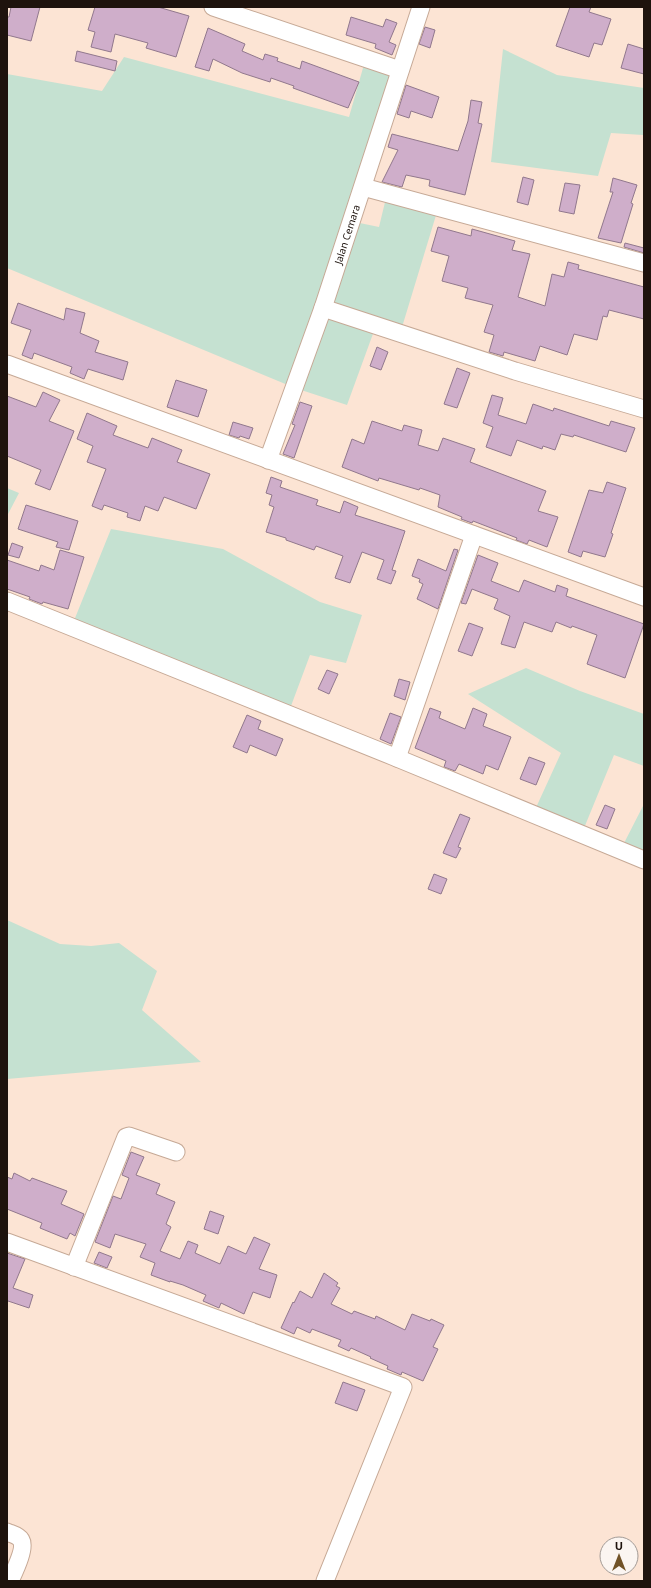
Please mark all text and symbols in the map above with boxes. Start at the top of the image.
street label: Jalan Cemara [330,203,363,267]
north arrow [599,1536,639,1576]
text: U [615,1538,623,1553]

